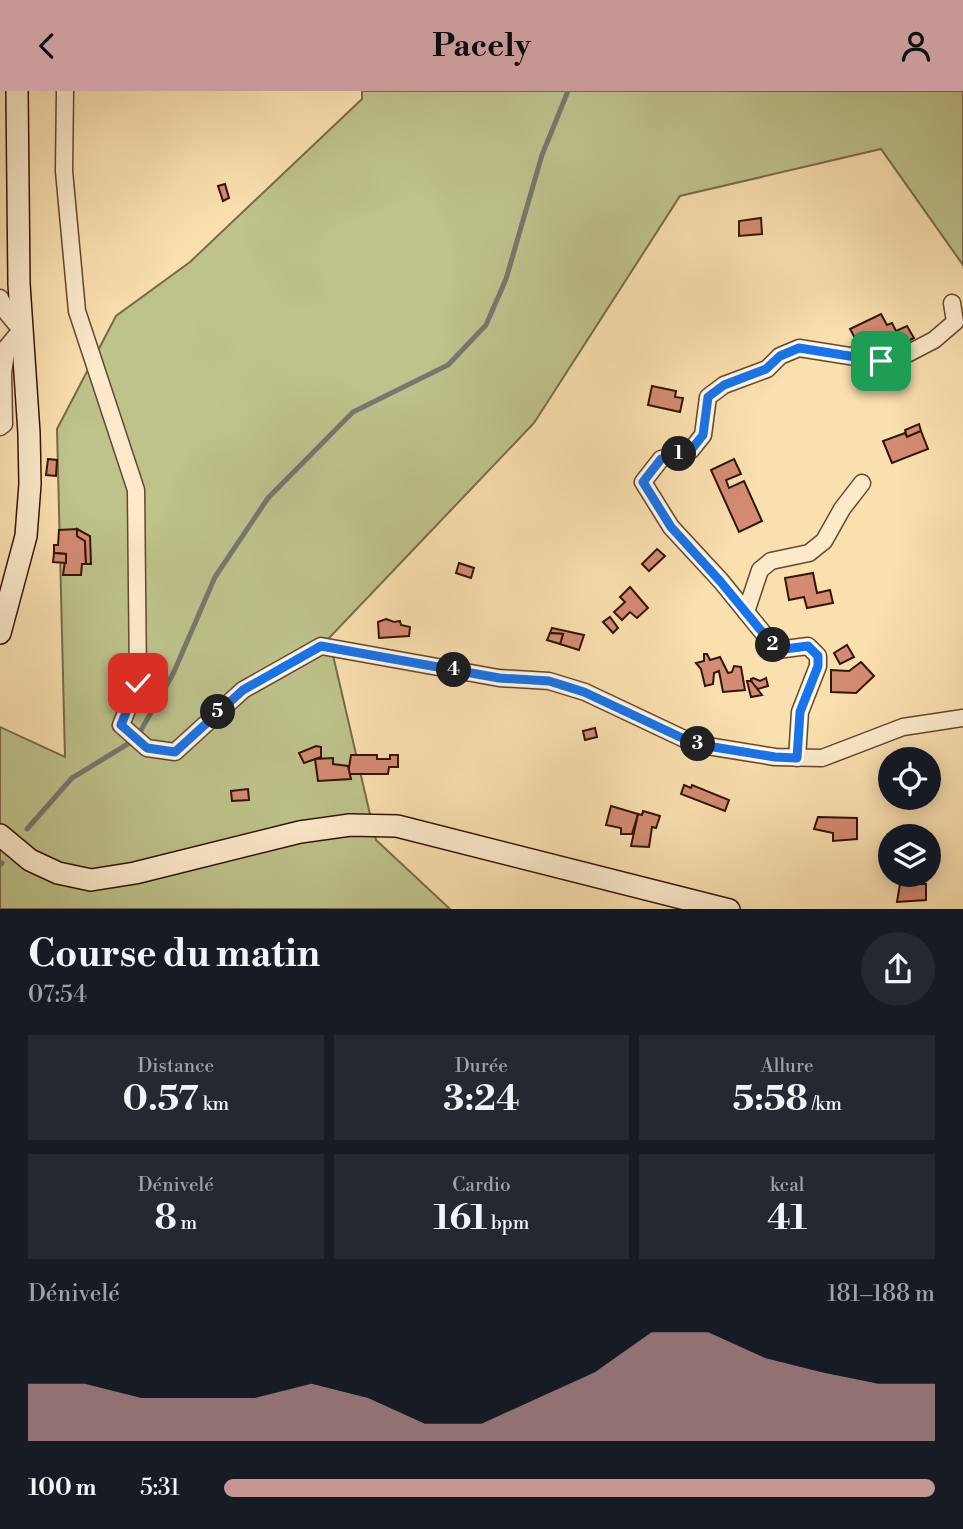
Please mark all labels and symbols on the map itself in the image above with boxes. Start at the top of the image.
pin [851,331,911,391]
pin: 1 [662,437,696,471]
pin: 2 [756,627,790,663]
pin [108,653,168,713]
pin: 4 [436,653,472,687]
pin: 5 [200,695,235,729]
pin: 3 [680,727,716,761]

